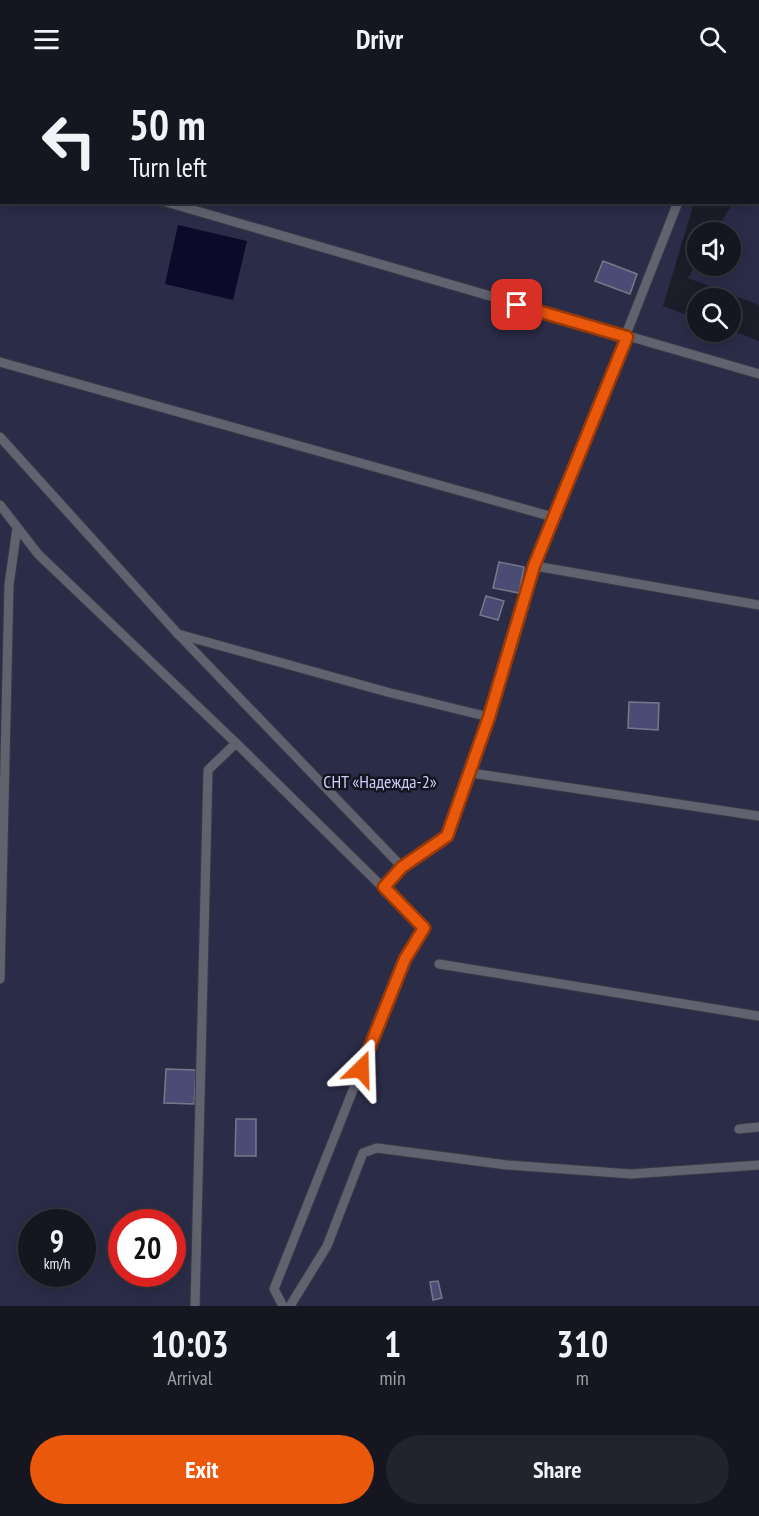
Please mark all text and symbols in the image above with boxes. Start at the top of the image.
text: Drivr [356,22,403,56]
icon: menu [30,23,63,56]
icon: search [696,23,729,56]
text: 50 m [129,97,206,152]
icon: left [30,102,108,180]
text: Turn left [129,150,207,184]
map controls [687,222,741,342]
button: sound [687,222,741,276]
pin [491,279,542,330]
icon: arrive [500,288,533,321]
button: search [687,288,741,342]
park label: СНТ «Надежда-2» [323,770,437,793]
position arrow [329,1037,393,1101]
speed limit sign: 20 [108,1209,186,1287]
text: 9 [50,1221,64,1260]
text: km/h [44,1254,70,1273]
text: 10:03 [151,1320,229,1367]
text: 1 [384,1320,401,1367]
text: 310 [557,1320,608,1367]
text: Arrival [167,1365,212,1391]
text: min [380,1365,406,1391]
text: m [576,1365,589,1391]
button: Exit [30,1435,374,1504]
button: Share [386,1435,729,1504]

